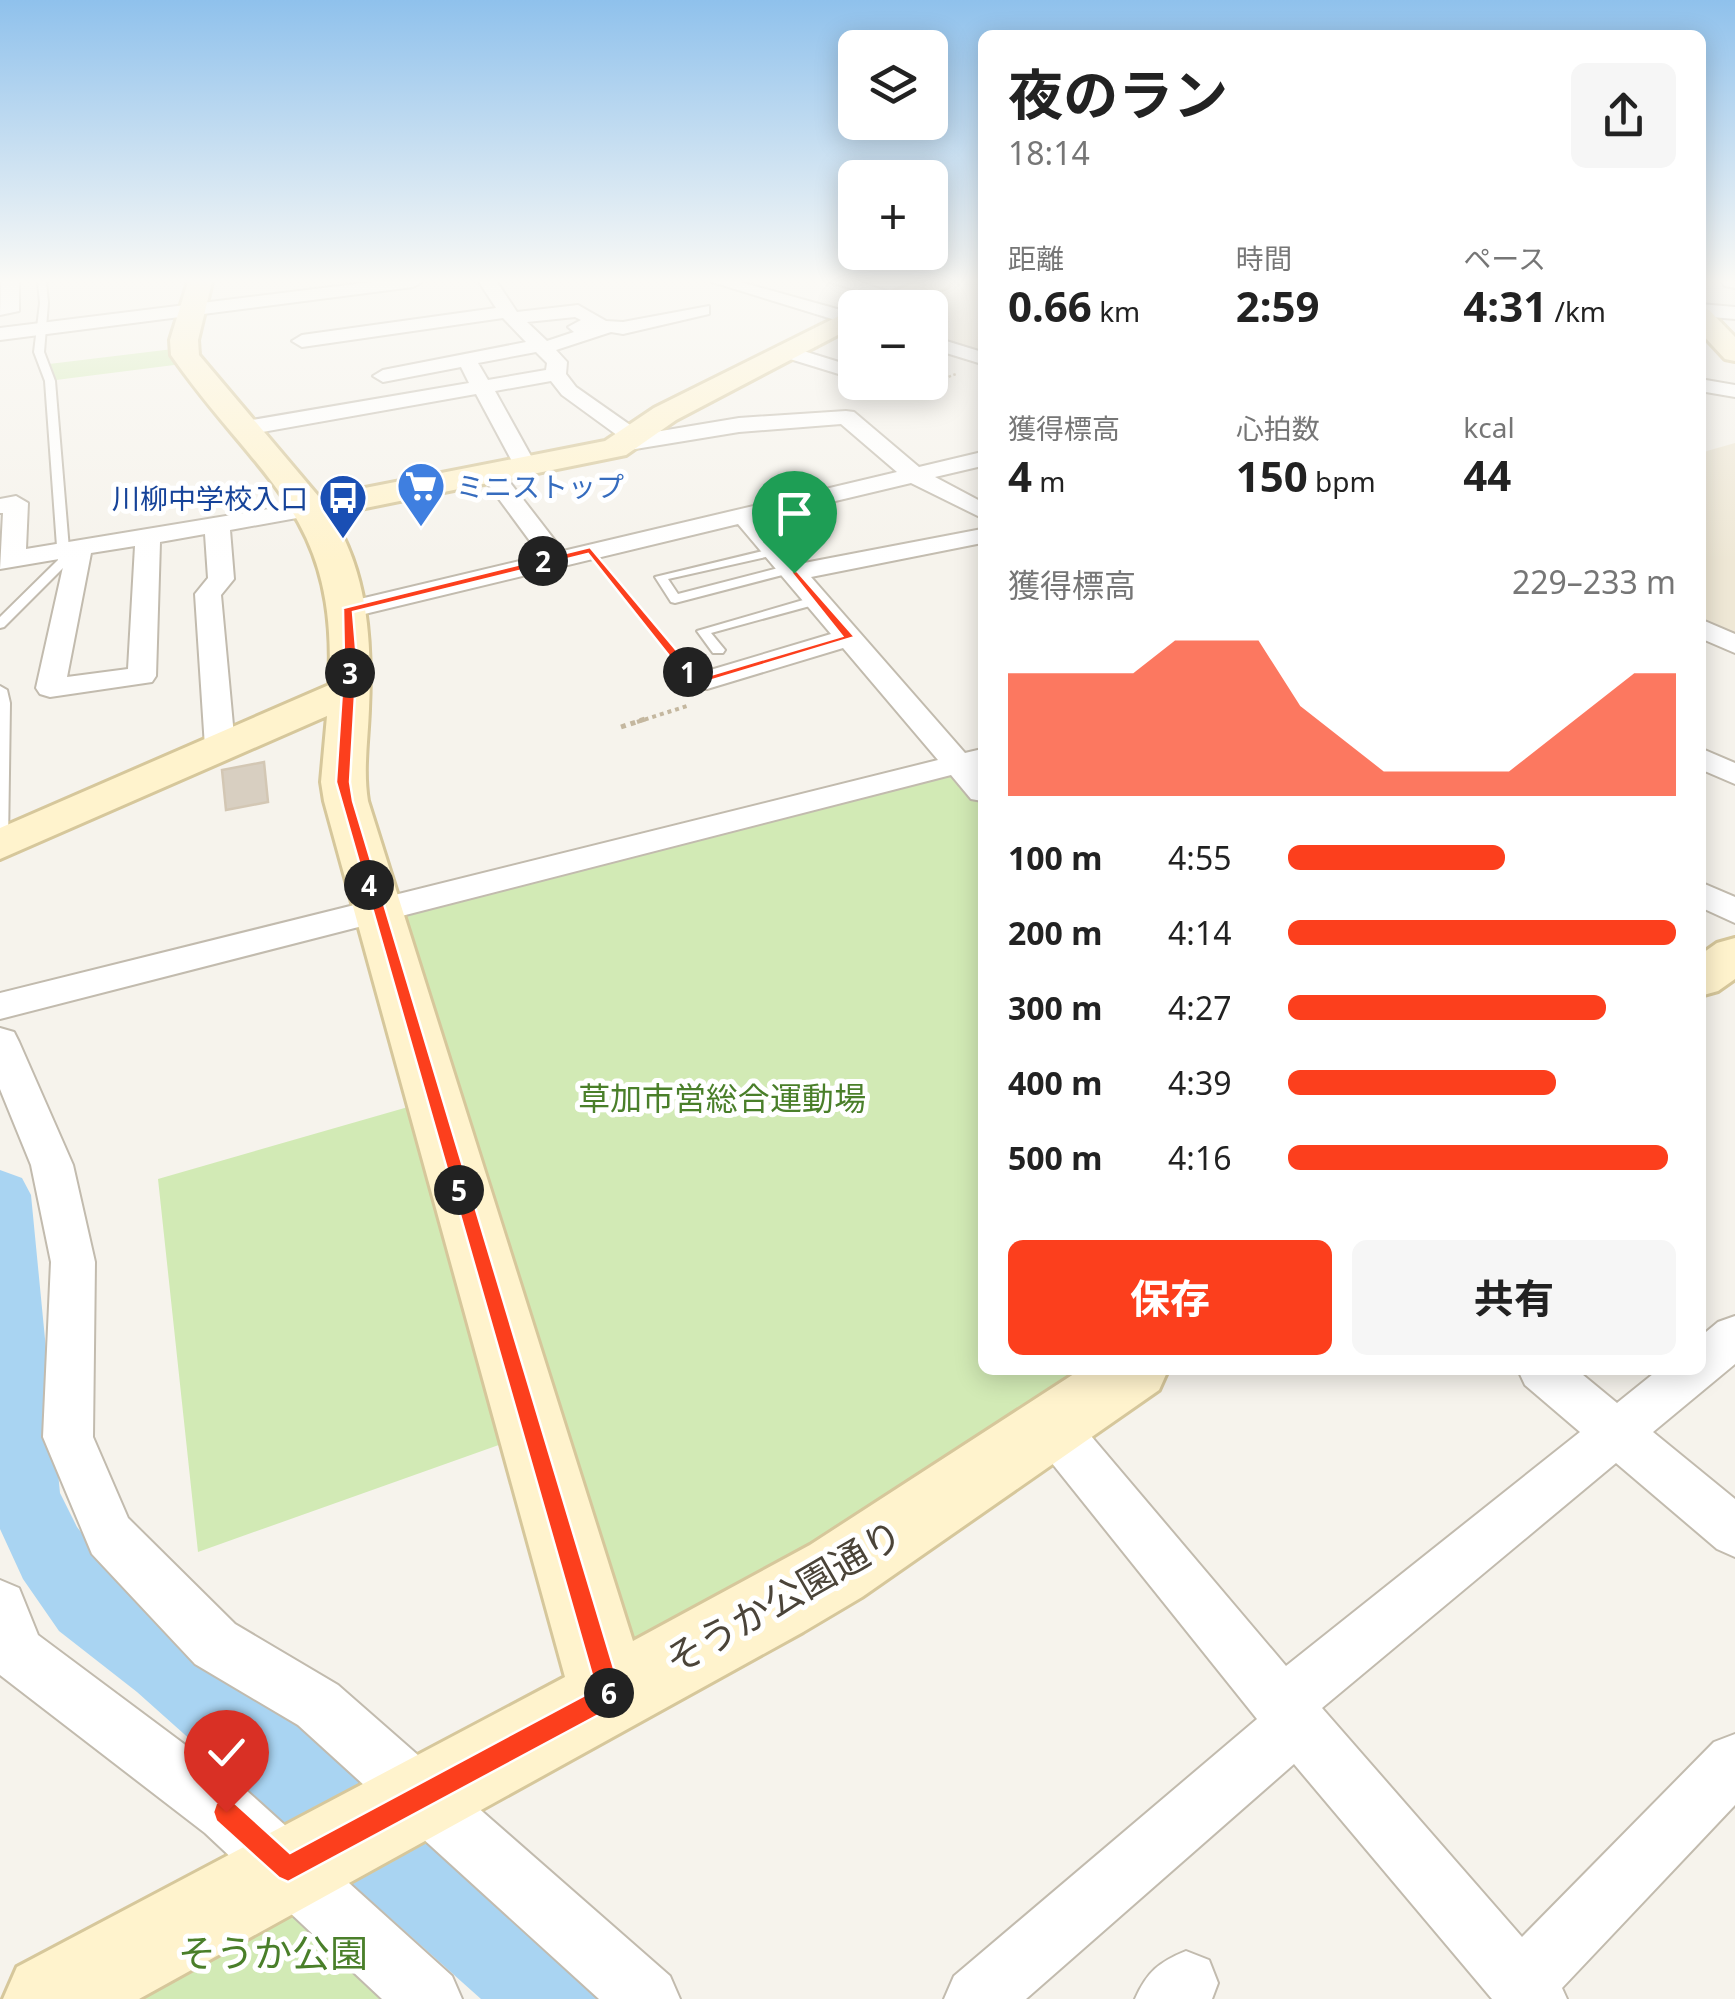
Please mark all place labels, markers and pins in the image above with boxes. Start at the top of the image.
supermarket icon: ミニストップ [395,460,447,528]
place label: ミニストップ [456,467,624,505]
pin [752,471,837,574]
bus stop icon: 川柳中学校入口 [317,472,369,540]
place label: 川柳中学校入口 [112,479,308,517]
pin: 2 [518,536,568,586]
pin: 1 [663,647,713,697]
pin: 3 [325,648,375,698]
pin: 4 [344,860,394,910]
pin: 5 [434,1165,484,1215]
pin: 6 [584,1668,634,1718]
pin [184,1710,269,1813]

